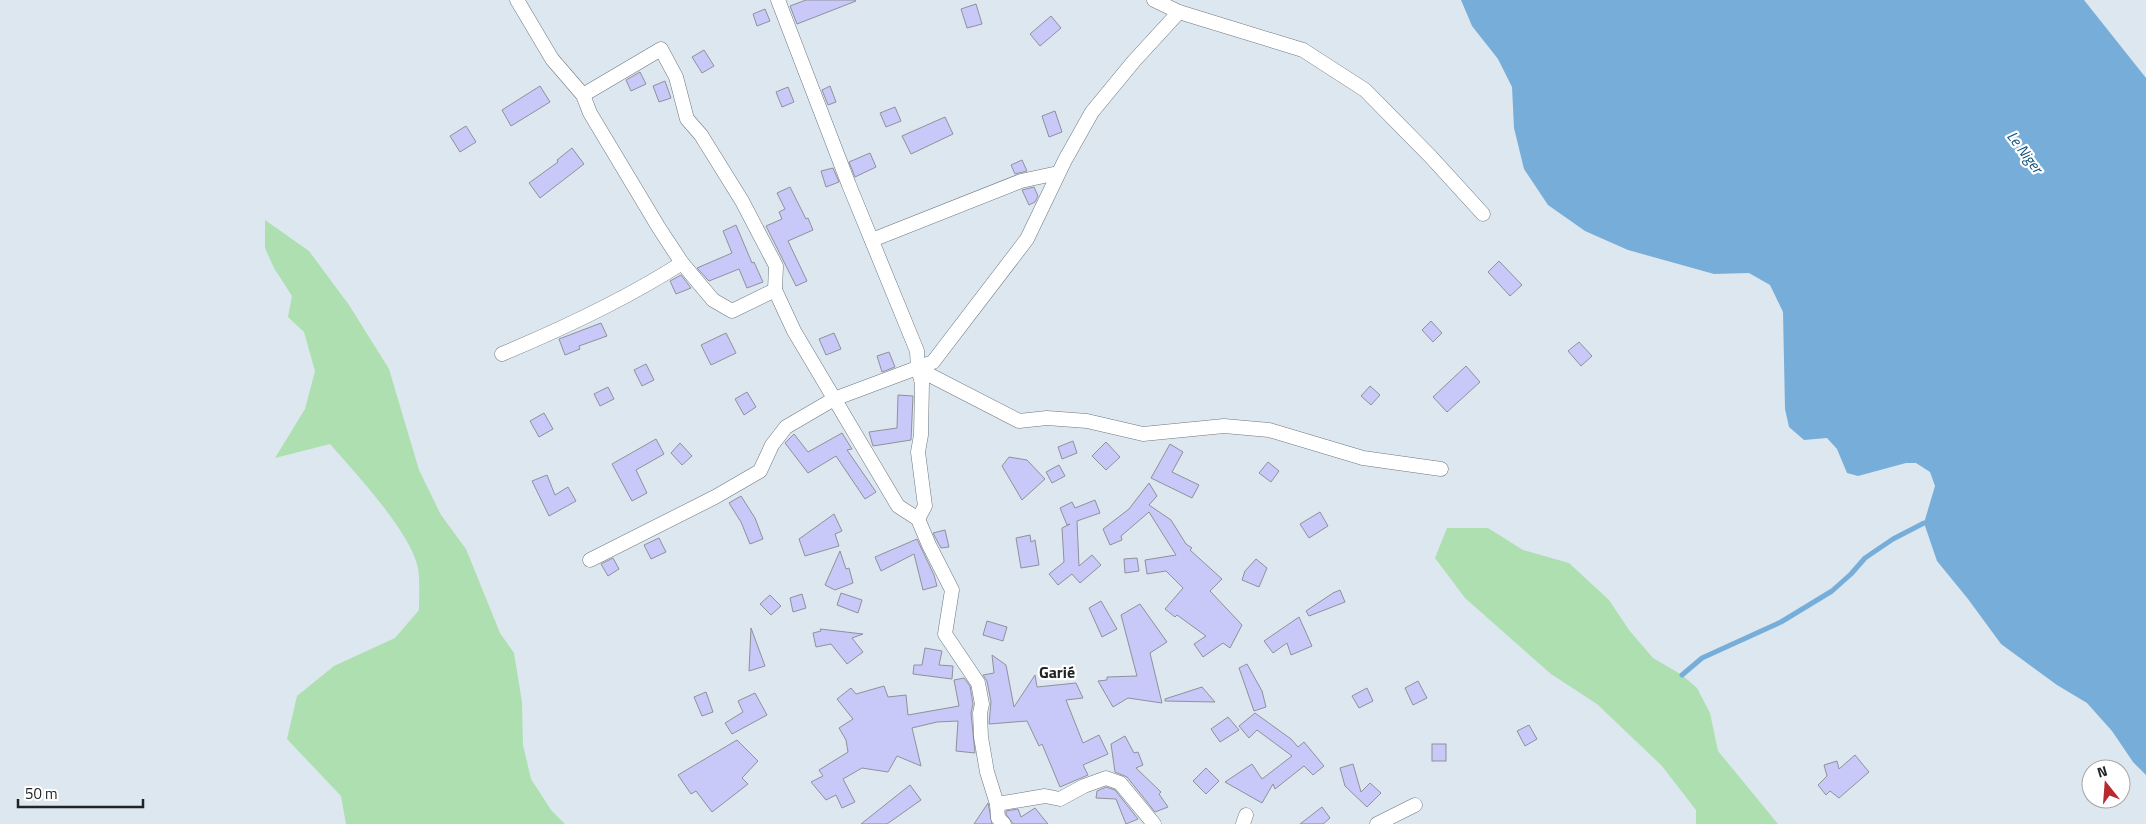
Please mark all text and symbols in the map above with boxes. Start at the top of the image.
water label: Le Niger [2001,126,2050,180]
district label: Garié [1039,660,1075,684]
north arrow [2081,759,2131,809]
text: N [2094,760,2110,783]
scale bar [18,776,142,808]
text: 50 m [25,782,58,805]

